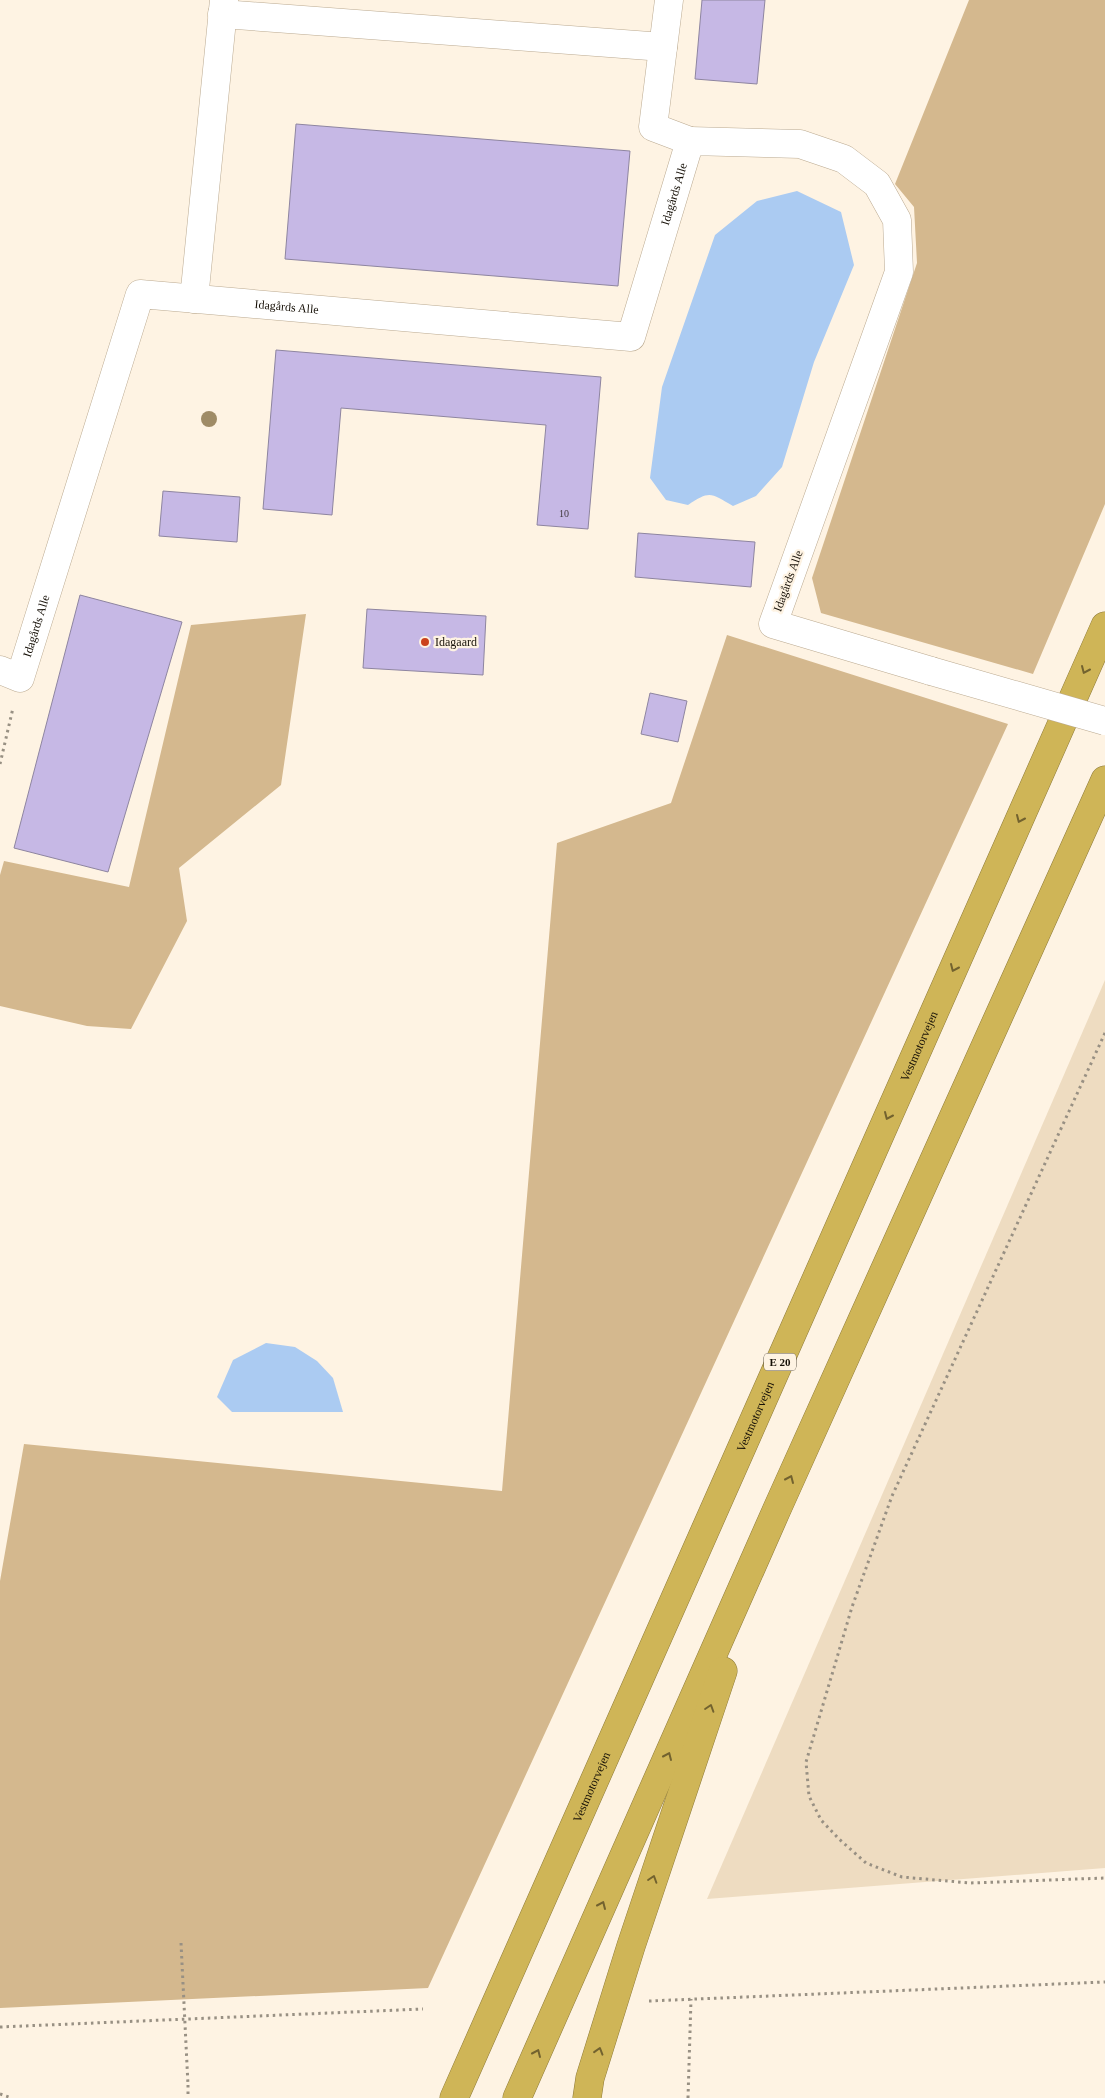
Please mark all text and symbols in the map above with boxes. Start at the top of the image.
street label: Idagårds Alle [658,161,690,227]
street label: Idagårds Alle [254,297,319,317]
house number: 10 [559,508,569,519]
street label: Idagårds Alle [770,548,806,614]
street label: Idagårds Alle [20,593,53,659]
place label: Idagaard [435,635,477,649]
marker: Idagaard [419,636,431,648]
one-way arrow [1081,665,1092,674]
one-way arrow [1015,814,1026,823]
one-way arrow [949,963,960,972]
street label: Vestmotorvejen [897,1009,941,1084]
one-way arrow [884,1111,895,1120]
road number: E 20 [764,1354,796,1370]
street label: Vestmotorvejen [734,1379,777,1454]
one-way arrow [784,1475,795,1484]
one-way arrow [704,1705,714,1713]
street label: Vestmotorvejen [570,1750,613,1824]
one-way arrow [661,1752,672,1761]
one-way arrow [647,1875,657,1884]
one-way arrow [596,1901,607,1910]
one-way arrow [593,2047,603,2055]
one-way arrow [530,2049,541,2058]

